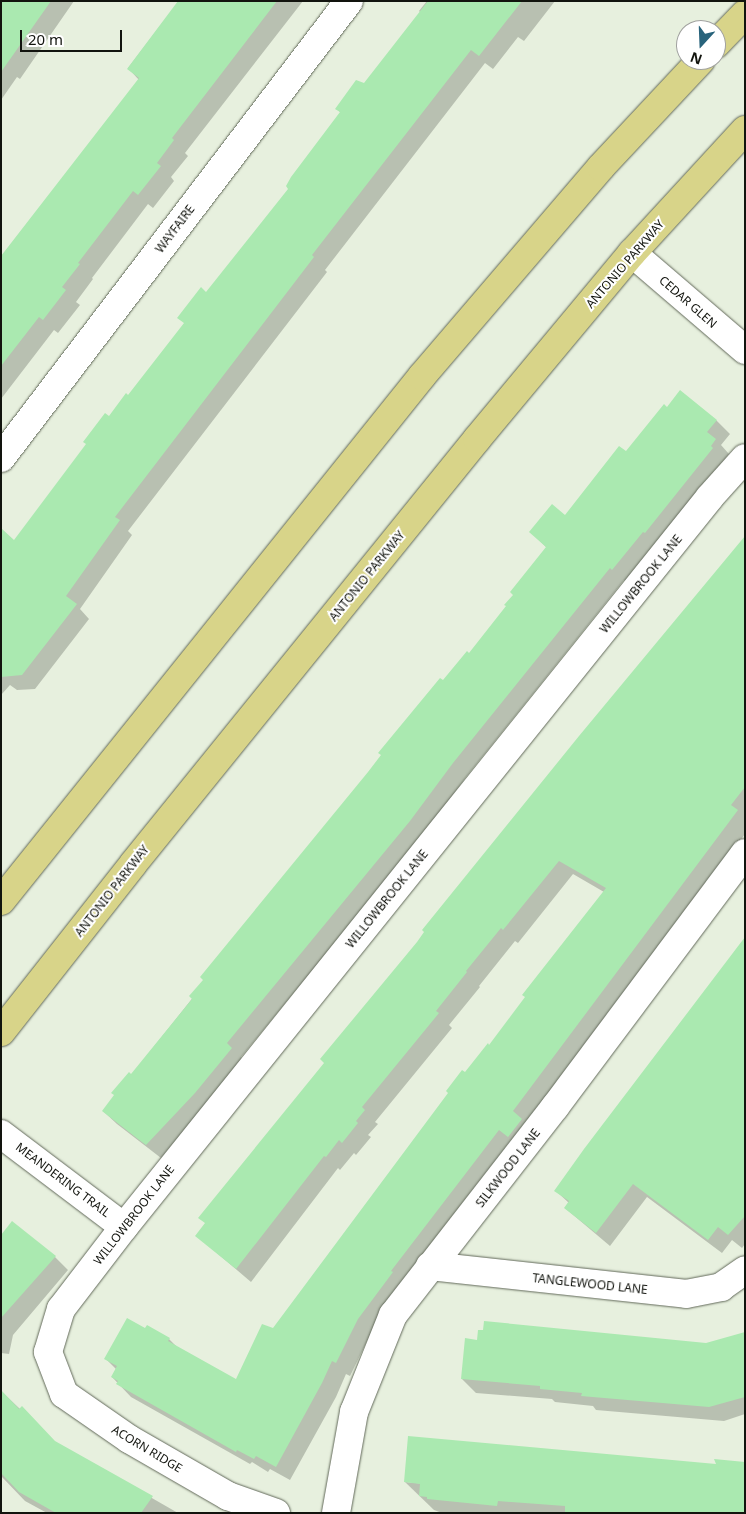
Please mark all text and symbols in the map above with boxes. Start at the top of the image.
scale bar [22,20,125,52]
north arrow [676,20,726,70]
text: 20 m [28,29,63,49]
text: N [687,48,705,70]
street label: WAYFAIRE [152,202,198,256]
street label: ANTONIO PARKWAY [583,217,667,311]
street label: CEDAR GLEN [656,273,720,331]
street label: ANTONIO PARKWAY [326,528,408,624]
street label: WILLOWBROOK LANE [597,532,685,636]
street label: ANTONIO PARKWAY [72,842,152,940]
street label: WILLOWBROOK LANE [343,847,431,951]
street label: SILKWOOD LANE [473,1126,543,1210]
street label: MEANDERING TRAIL [13,1140,113,1220]
street label: WILLOWBROOK LANE [91,1162,177,1268]
street label: TANGLEWOOD LANE [532,1271,648,1297]
street label: ACORN RIDGE [109,1422,185,1476]

